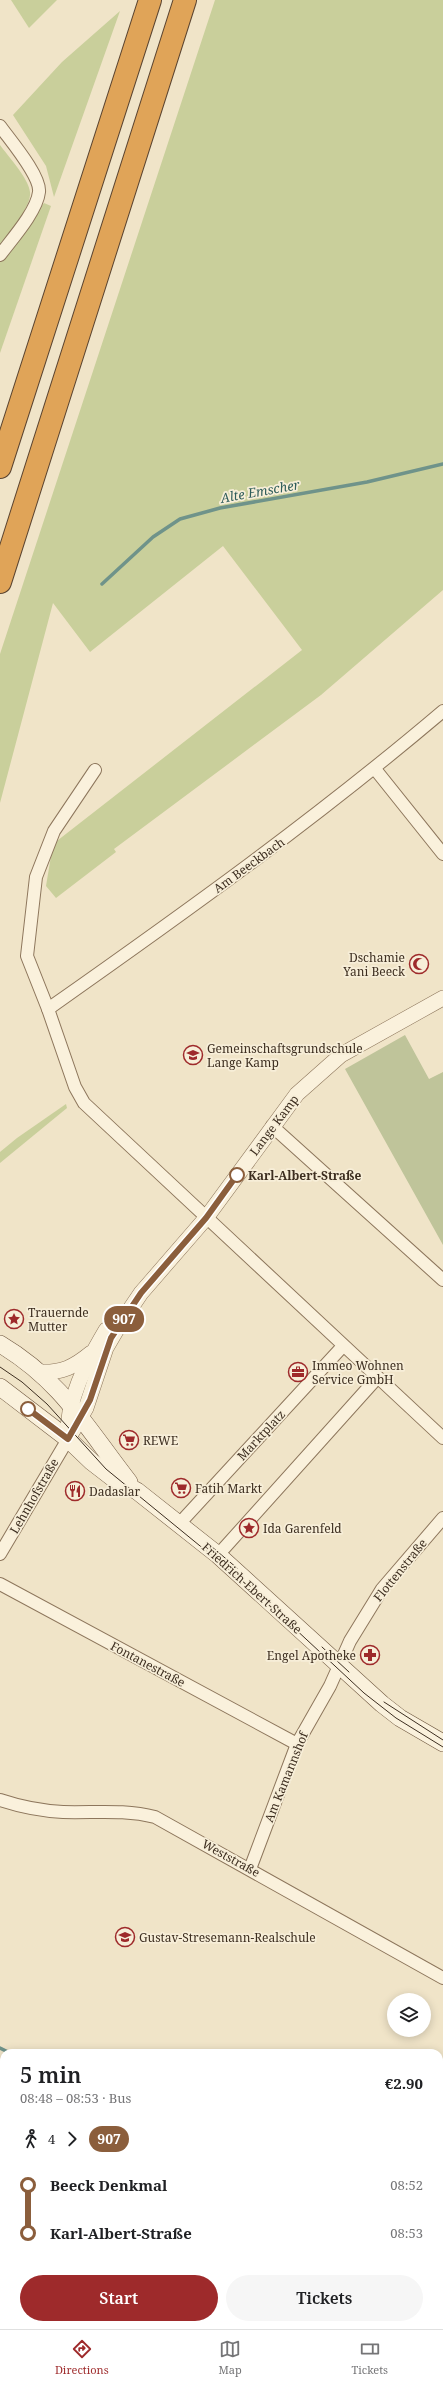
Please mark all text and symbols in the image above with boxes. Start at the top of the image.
water label: Alte Emscher [218,475,302,507]
street label: Am Beeckbach [210,833,288,897]
place label: Dschamie Yani Beeck [342,949,406,980]
mosque icon: Dschamie Yani Beeck [408,953,430,975]
place label: Gemeinschaftsgrundschule Lange Kamp [207,1040,363,1071]
school or university icon: Gemeinschaftsgrundschule Lange Kamp [182,1044,204,1066]
street label: Lange Kamp [246,1091,302,1159]
marker: Karl-Albert-Straße [229,1167,245,1183]
place label: Karl-Albert-Straße [248,1167,362,1184]
place label: Trauernde Mutter [28,1304,89,1335]
line badge: 907 [101,1306,147,1332]
place icon: Trauernde Mutter [3,1308,25,1330]
text: 907 [112,1309,136,1328]
place label: Immeo Wohnen Service GmbH [312,1357,404,1388]
office icon: Immeo Wohnen Service GmbH [287,1361,309,1383]
unlabelled marker [20,1401,36,1417]
street label: Marktplatz [233,1406,289,1464]
supermarket icon: REWE [118,1429,140,1451]
place label: REWE [143,1432,178,1449]
street label: Lehnhofstraße [6,1455,62,1537]
supermarket icon: Fatih Markt [170,1477,192,1499]
restaurant icon: Dadaslar [64,1480,86,1502]
place label: Fatih Markt [195,1480,262,1497]
place label: Dadaslar [89,1483,140,1500]
place icon: Ida Garenfeld [238,1517,260,1539]
place label: Ida Garenfeld [263,1520,342,1537]
street label: Flottenstraße [369,1535,431,1605]
street label: Friedrich-Ebert-Straße [198,1539,306,1637]
street label: Fontanestraße [108,1637,188,1691]
pharmacy icon: Engel Apotheke [359,1644,381,1666]
place label: Engel Apotheke [267,1647,356,1664]
street label: Am Kamannshof [260,1728,312,1825]
street label: Weststraße [199,1835,263,1881]
school or university icon: Gustav-Stresemann-Realschule [114,1926,136,1948]
place label: Gustav-Stresemann-Realschule [139,1929,316,1946]
map controls [387,1993,431,2037]
button: layers [387,1993,431,2037]
text: 5 min [20,2059,81,2089]
text: €2.90 [385,2073,423,2093]
text: 08:48 – 08:53 · Bus [20,2089,131,2107]
icon: walk [20,2128,42,2150]
icon: forward [61,2128,83,2150]
text: 907 [97,2129,121,2148]
text: 4 [48,2130,55,2148]
text: Beeck Denkmal [50,2175,167,2195]
text: 08:52 [390,2176,423,2194]
text: Karl-Albert-Straße [50,2223,192,2243]
text: 08:53 [390,2224,423,2242]
button: Start [20,2275,218,2321]
button: Tickets [226,2275,423,2321]
tab: Directions [55,2338,109,2377]
tab: Map [218,2338,242,2377]
tab: Tickets [351,2338,388,2377]

